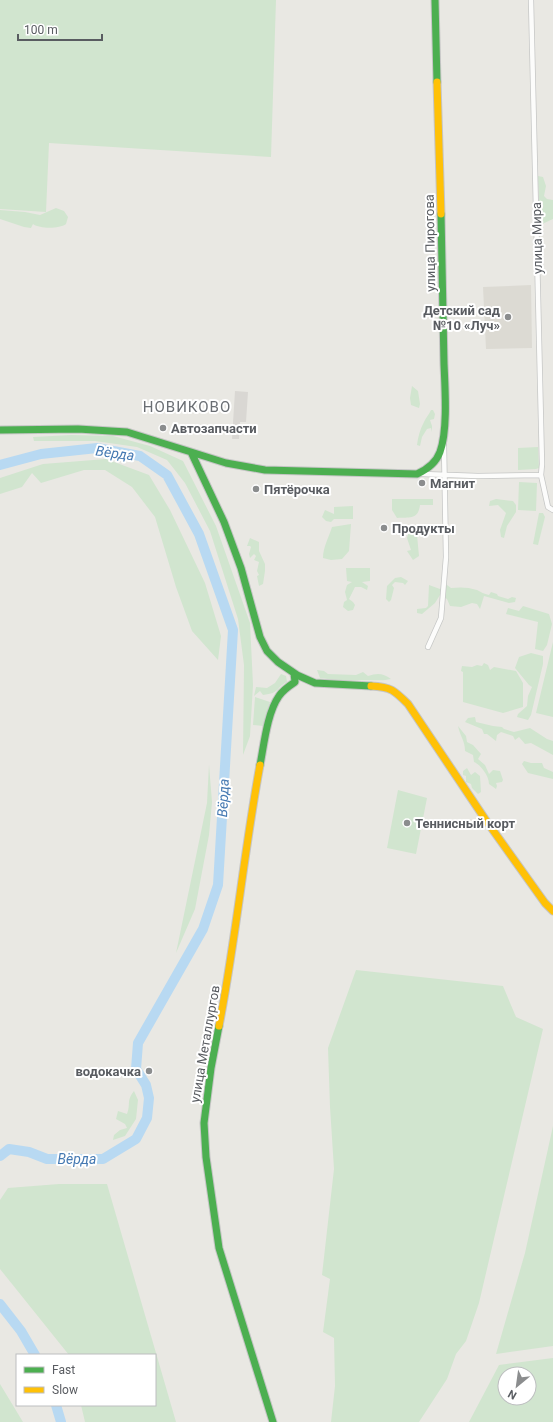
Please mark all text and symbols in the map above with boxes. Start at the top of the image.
scale bar [18,16,102,42]
text: 100 m [24,23,58,37]
street label: улица Пирогова [422,194,438,292]
street label: улица Мира [529,202,545,274]
place label: Детский сад №10 «Луч» [423,303,500,333]
marker: Детский сад №10 «Луч» [503,312,513,322]
district label: НОВИКОВО [143,398,231,416]
place label: Автозапчасти [171,421,257,436]
marker: Автозапчасти [158,423,168,433]
water label: Вёрда [95,442,135,464]
place label: Магнит [430,476,476,491]
marker: Магнит [417,478,427,488]
place label: Пятёрочка [264,482,330,497]
marker: Пятёрочка [251,484,261,494]
place label: Продукты [392,521,455,536]
marker: Продукты [379,523,389,533]
water label: Вёрда [214,778,232,818]
place label: Теннисный корт [415,816,515,831]
marker: Теннисный корт [402,818,412,828]
street label: улица Металлургов [187,984,223,1104]
place label: водокачка [75,1064,141,1079]
marker: водокачка [144,1066,154,1076]
water label: Вёрда [58,1151,96,1167]
legend [16,1354,156,1406]
text: Fast [52,1363,75,1377]
north arrow [497,1366,537,1406]
text: Slow [52,1383,78,1397]
text: N [506,1387,519,1402]

